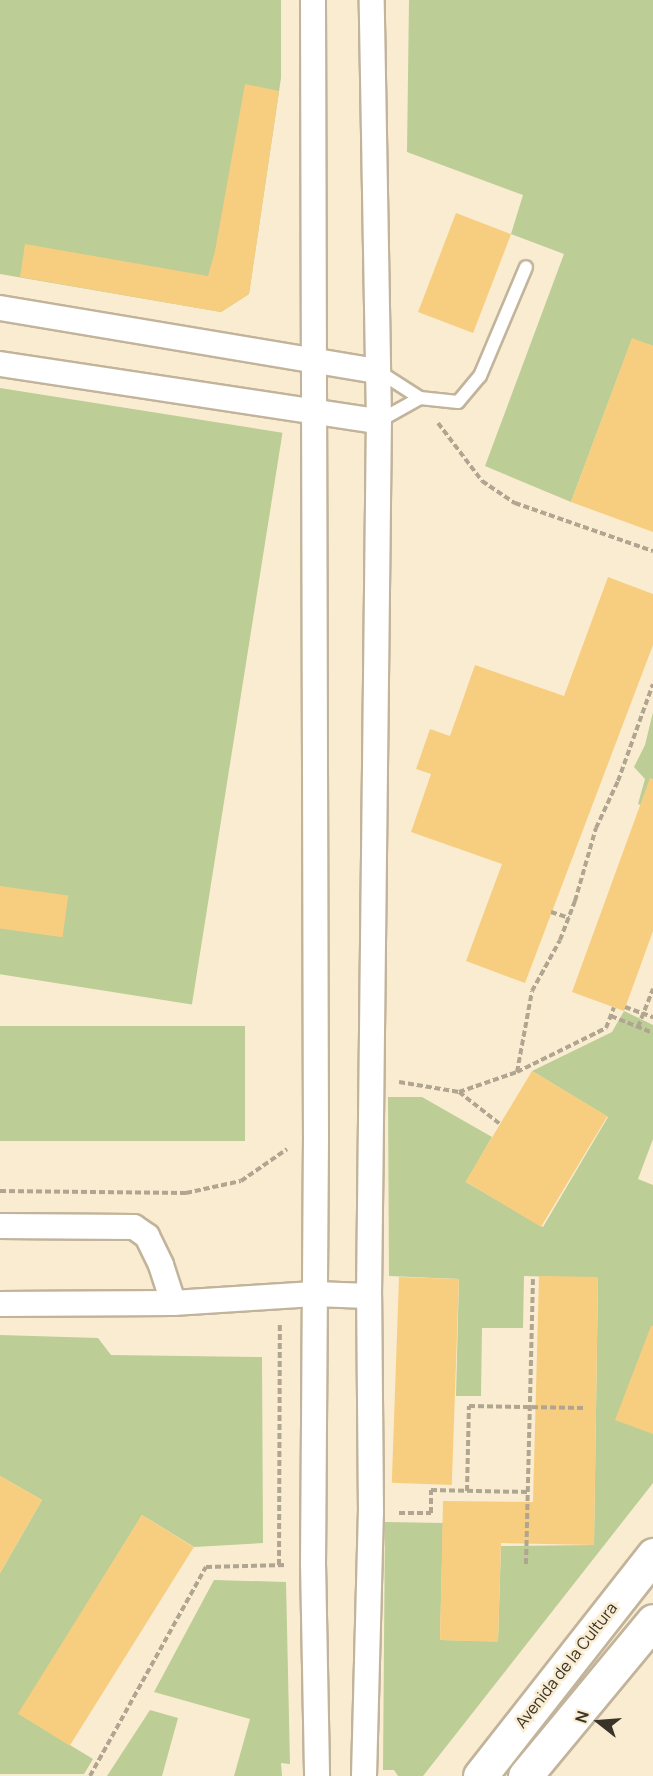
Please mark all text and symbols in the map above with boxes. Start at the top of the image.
street label: Avenida de la Cultura [511,1598,621,1732]
north arrow [569,1692,629,1752]
text: N [570,1708,594,1725]

